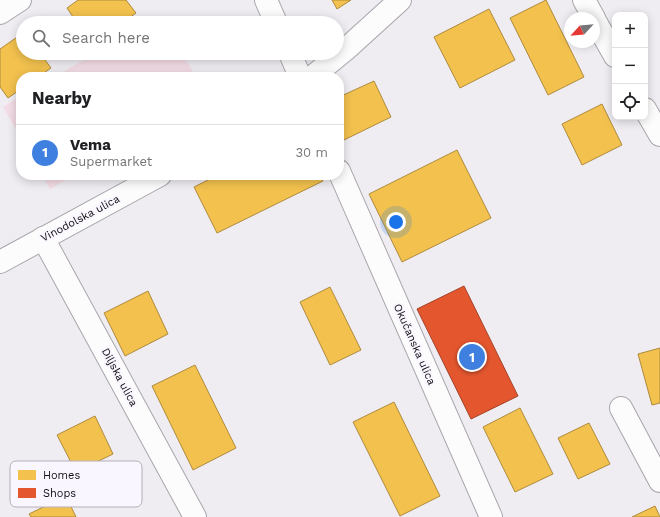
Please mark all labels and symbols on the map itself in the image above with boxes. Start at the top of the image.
north arrow [564,12,600,48]
street label: Vinodolska ulica [39,192,122,245]
your location [386,212,406,232]
street label: Okučanska ulica [391,302,438,387]
pin: 1 [459,342,485,372]
street label: Diljska ulica [99,346,140,409]
legend [10,461,142,507]
text: Homes [43,469,80,482]
text: Shops [43,487,76,500]

